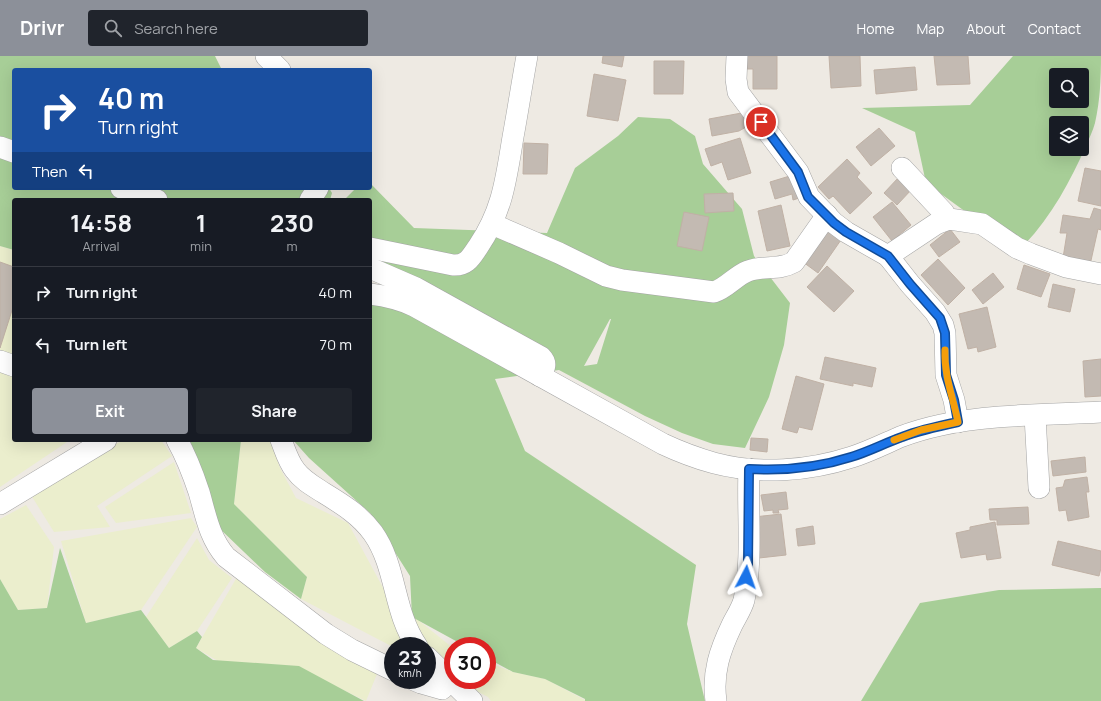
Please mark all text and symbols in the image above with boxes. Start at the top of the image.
search box [88,10,368,46]
text: Drivr [20,15,64,41]
icon: search [102,17,124,39]
text: Search here [134,18,218,39]
text: Home [857,19,894,38]
text: Map [916,19,944,38]
text: About [966,19,1006,38]
text: Contact [1028,19,1081,38]
map controls [1049,68,1089,156]
button: search [1049,68,1089,108]
text: 40 m [98,79,164,117]
icon: right [32,84,84,136]
pin [744,105,778,139]
icon: arrive [750,111,772,133]
text: Turn right [98,115,179,139]
button: layers [1049,116,1089,156]
icon: left [75,160,97,182]
text: Then [32,161,67,182]
text: 14:58 [70,206,132,239]
text: 1 [196,206,206,239]
text: 230 [270,206,314,239]
text: Arrival [82,237,120,255]
text: min [190,237,212,255]
text: m [286,237,297,255]
icon: right [32,282,54,304]
text: Turn right [66,282,137,303]
text: 40 m [318,282,352,303]
icon: left [32,334,54,356]
text: Turn left [66,334,128,355]
text: 70 m [320,334,352,355]
button: Exit [32,388,188,434]
button: Share [196,388,352,434]
position arrow [725,556,767,598]
speed limit sign: 30 [444,637,496,689]
text: 23 [398,644,422,671]
text: km/h [398,666,422,680]

